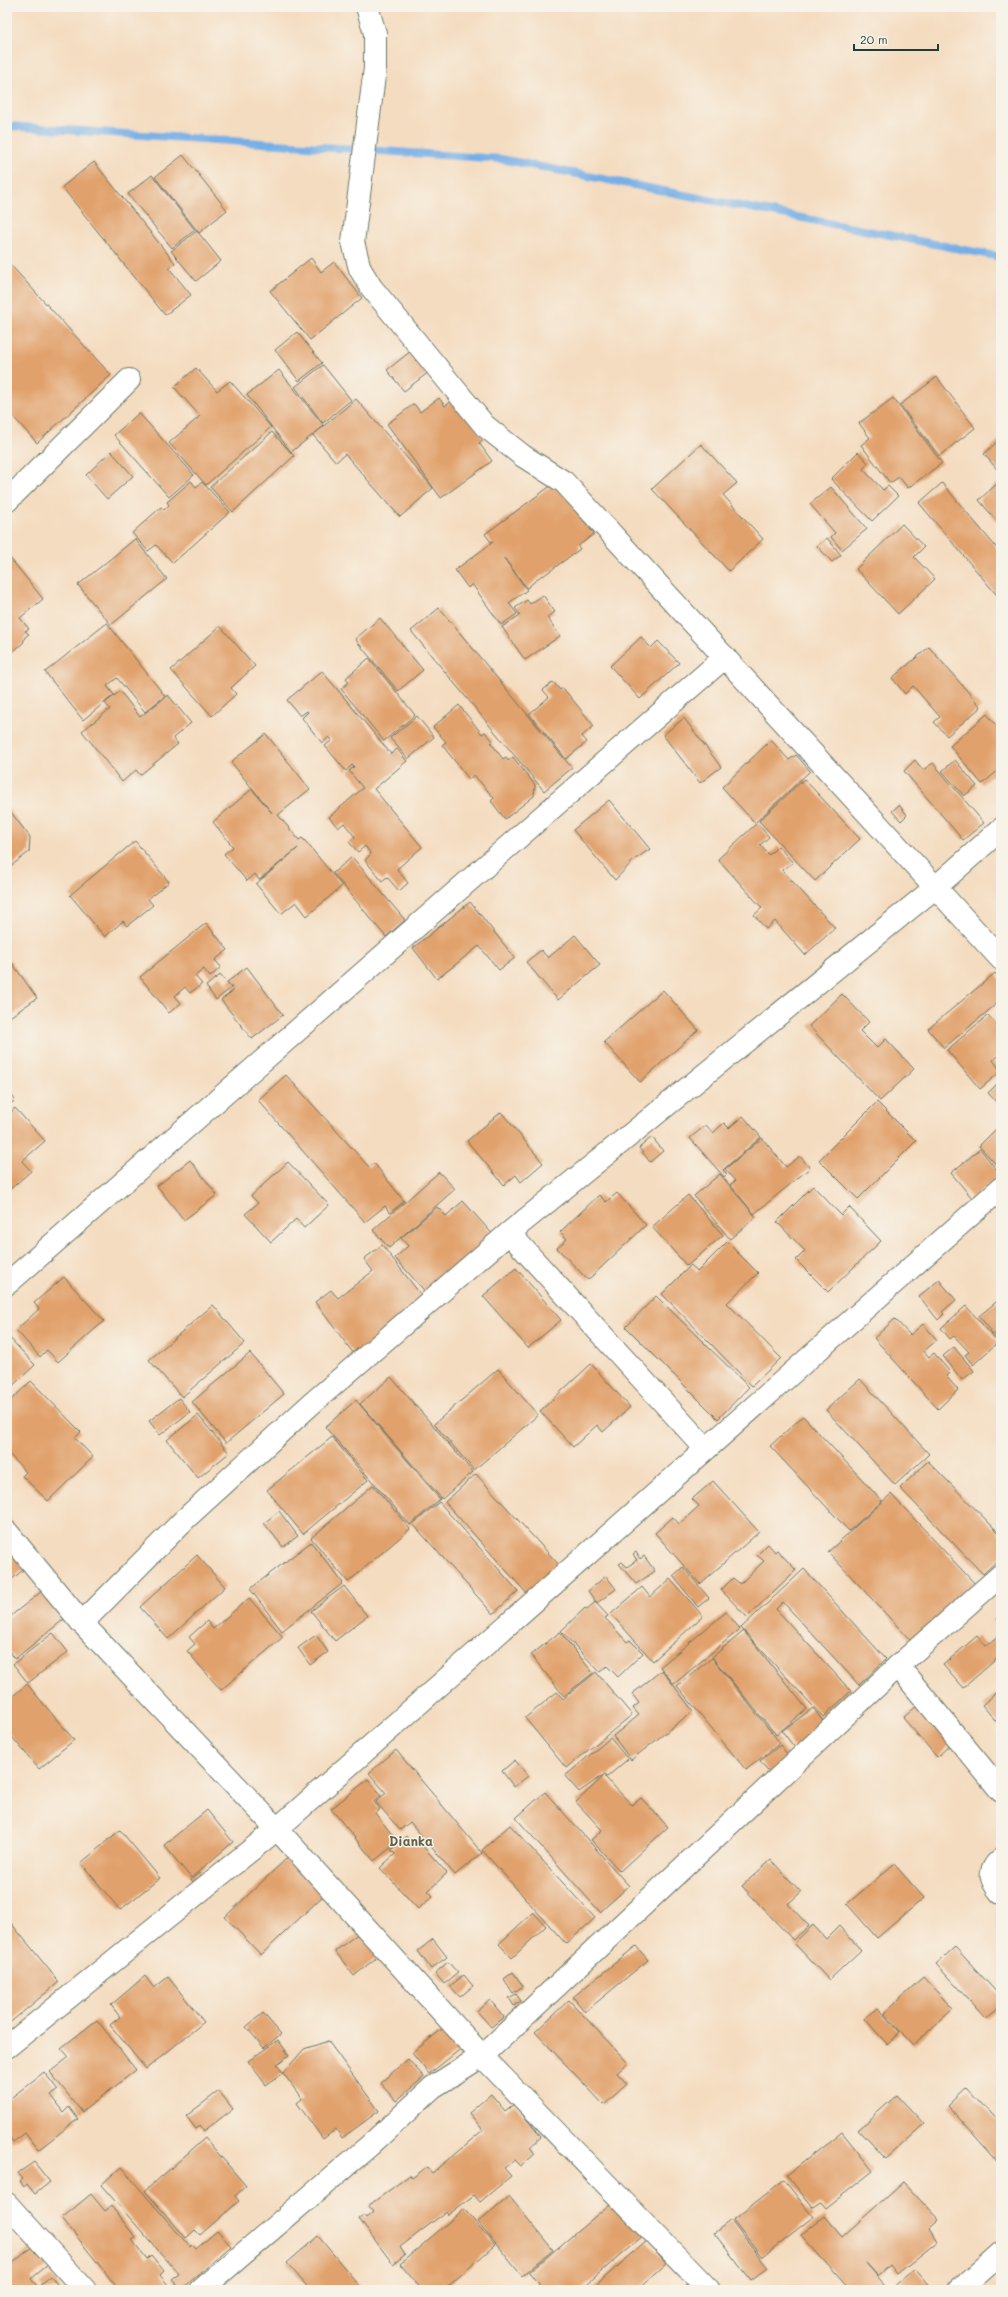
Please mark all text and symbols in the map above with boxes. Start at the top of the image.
scale bar [854,26,938,52]
text: 20 m [860,31,888,47]
district label: Dianka [389,1832,433,1849]

